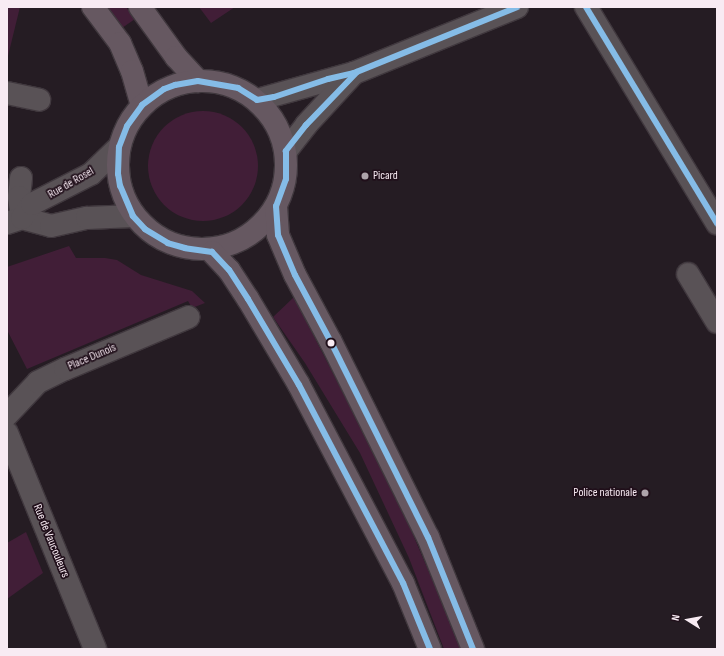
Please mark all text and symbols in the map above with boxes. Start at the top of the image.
street label: Rue de Rosel [45,164,97,202]
place label: Picard [373,169,398,183]
marker: Picard [360,171,370,181]
unlabelled marker [326,338,336,348]
street label: Place Dunois [66,340,118,374]
place label: Police nationale [573,486,637,500]
marker: Police nationale [640,488,650,498]
street label: Rue de Vaucouleurs [30,502,72,580]
north arrow [668,600,708,640]
text: N [669,613,683,622]

